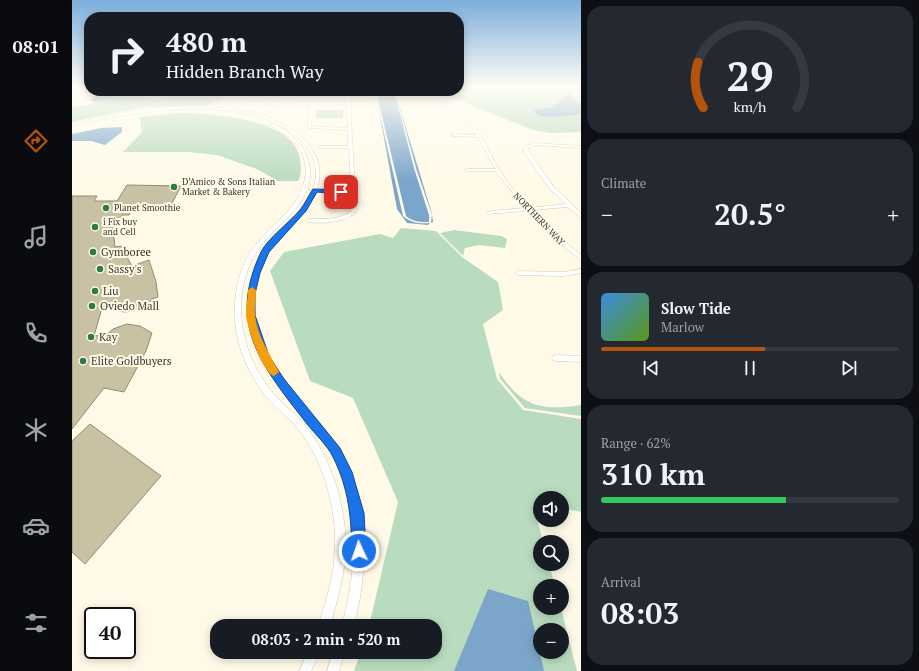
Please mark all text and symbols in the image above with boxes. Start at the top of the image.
text: 480 m [166,23,247,60]
icon: right [100,28,152,80]
text: 08:01 [13,34,59,58]
text: 29 [726,47,774,102]
text: Hidden Branch Way [166,59,324,83]
text: km/h [734,96,767,115]
icon: directions [22,127,50,155]
text: Climate [601,174,646,192]
pin [324,175,358,209]
place label: D’Amico & Sons Italian Market & Bakery [182,176,276,198]
icon: arrive [330,181,352,203]
marker: D’Amico & Sons Italian Market & Bakery [169,182,179,192]
street label: NORTHERN WAY [511,190,567,248]
text: 20.5° [714,194,786,234]
text: − [601,200,613,229]
text: + [887,200,899,229]
place label: Planet Smoothie [114,202,181,214]
marker: Planet Smoothie [101,203,111,213]
place label: i Fix buy and Cell [103,216,137,238]
marker: i Fix buy and Cell [90,222,100,232]
icon: music [22,223,50,251]
place label: Gymboree [101,245,151,259]
marker: Gymboree [88,247,98,257]
place label: Sassy's [108,262,142,276]
marker: Sassy's [95,264,105,274]
place label: Liu [103,284,119,298]
marker: Liu [90,286,100,296]
text: Slow Tide [661,298,731,318]
place label: Oviedo Mall [100,299,159,313]
marker: Oviedo Mall [87,301,97,311]
text: Marlow [661,318,704,336]
icon: phone [22,319,50,347]
place label: Kay [99,330,118,344]
marker: Kay [86,332,96,342]
place label: Elite Goldbuyers [91,354,172,368]
marker: Elite Goldbuyers [78,356,88,366]
icon: previous [640,357,662,379]
icon: pause [739,357,761,379]
icon: next [838,357,860,379]
icon: climate [22,416,50,444]
text: Range · 62% [601,434,671,452]
text: 310 km [601,454,705,494]
map controls [533,491,569,659]
button: sound [533,491,569,527]
icon: car [22,512,50,540]
position arrow [338,530,380,572]
button: search [533,535,569,571]
text: Arrival [601,573,641,591]
button: + [533,579,569,615]
text: 08:03 [601,593,679,633]
speed limit sign: 40 [84,607,136,659]
icon: filters [22,609,50,637]
button: − [533,623,569,659]
text: 08:03 · 2 min · 520 m [252,629,400,649]

